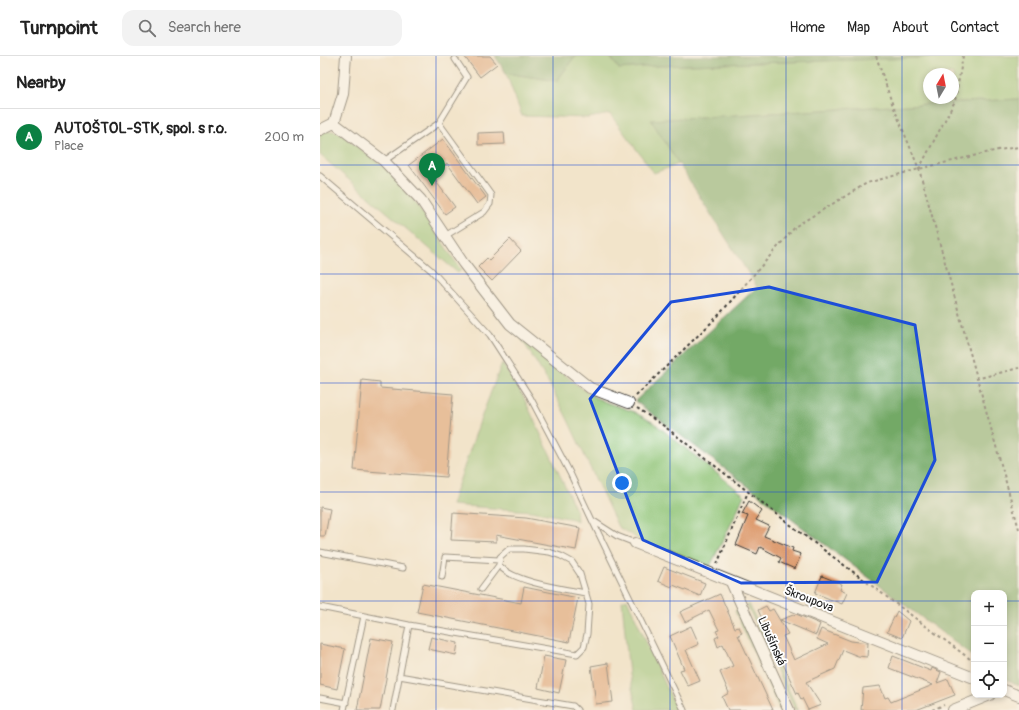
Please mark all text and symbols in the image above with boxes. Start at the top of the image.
search box [122,10,402,46]
text: Turnpoint [20,16,98,40]
icon: search [136,17,158,39]
text: Search here [168,18,241,37]
text: Home [790,19,825,36]
text: Map [847,19,870,36]
text: About [892,19,928,36]
text: Contact [950,19,999,36]
north arrow [923,68,959,104]
text: Nearby [16,72,65,93]
text: AUTOŠTOL-STK, spol. s r.o. [54,119,227,138]
text: A [25,129,33,145]
text: 200 m [265,129,304,145]
text: Place [54,138,83,154]
pin: A [419,153,445,186]
your location [612,473,632,493]
street label: Škroupova [782,582,836,616]
map controls [971,590,1007,698]
button: + [971,590,1007,626]
street label: Libušínská [754,614,789,668]
button: − [971,626,1007,662]
button: locate [971,662,1007,698]

